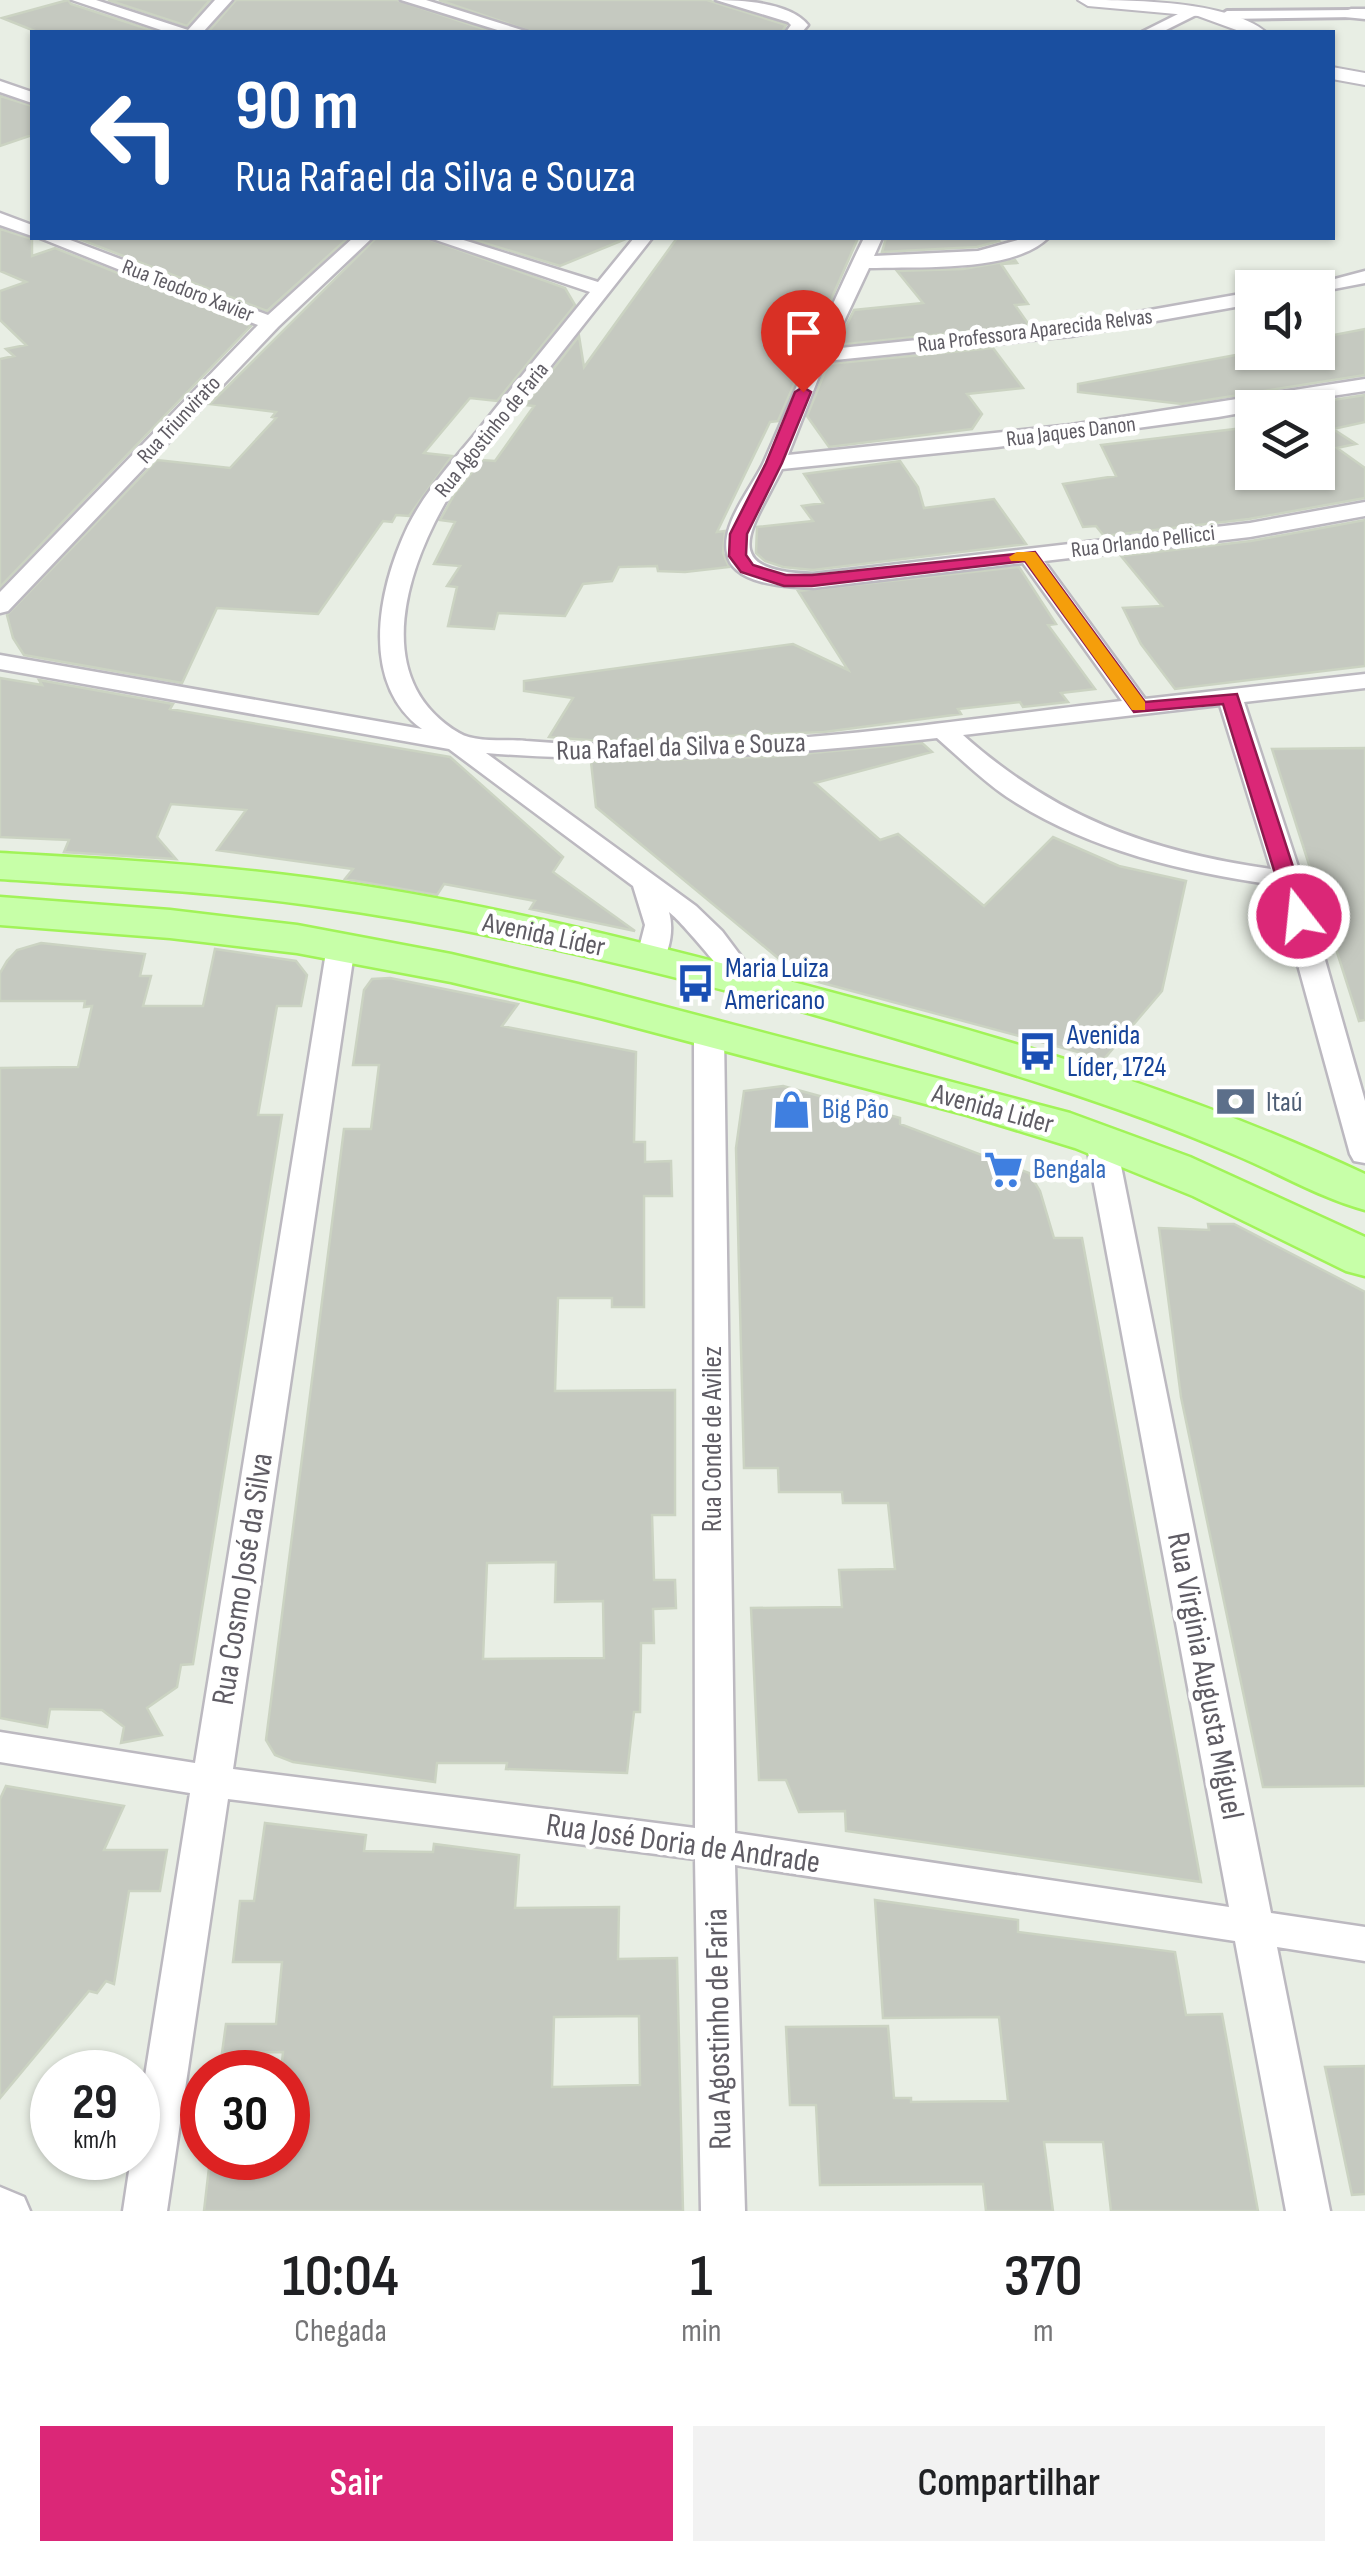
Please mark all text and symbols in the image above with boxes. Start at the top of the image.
text: 90 m [235,65,359,149]
icon: left [70,70,200,200]
text: Rua Rafael da Silva e Souza [235,150,636,205]
street label: Rua Teodoro Xavier [118,254,258,328]
map controls [1235,270,1335,490]
button: sound [1235,270,1335,370]
pin [761,290,846,393]
street label: Rua Professora Aparecida Relvas [916,303,1154,359]
icon: arrive [776,305,831,360]
street label: Rua Agostinho de Faria [429,357,555,503]
street label: Rua Triunvirato [132,370,226,470]
button: layers [1235,390,1335,490]
street label: Rua Jaques Danon [1005,411,1137,453]
street label: Rua Orlando Pellicci [1070,520,1216,564]
street label: Rua Rafael da Silva e Souza [556,726,806,768]
position arrow [1247,864,1351,968]
street label: Avenida Líder [479,906,608,964]
place label: Maria Luiza Americano [724,952,829,1017]
bus stop icon: Maria Luiza Americano [674,963,716,1005]
place label: Avenida Líder, 1724 [1066,1019,1167,1084]
bus stop icon: Avenida Líder, 1724 [1016,1030,1058,1072]
street label: Avenida Lider [928,1077,1057,1141]
bank icon: Itaú [1215,1081,1257,1123]
place label: Itaú [1266,1086,1303,1119]
shop icon: Big Pão [771,1088,813,1130]
place label: Big Pão [822,1093,889,1126]
supermarket icon: Bengala [982,1148,1024,1190]
place label: Bengala [1033,1153,1106,1186]
street label: Rua Conde de Avilez [696,1346,729,1532]
street label: Rua Cosmo José da Silva [204,1450,282,1708]
street label: Rua Virginia Augusta Miguel [1158,1529,1252,1823]
street label: Rua José Doria de Andrade [543,1805,823,1883]
street label: Rua Agostinho de Faria [697,1908,741,2150]
speed limit sign: 30 [180,2050,310,2180]
text: 29 [72,2073,118,2133]
text: km/h [73,2125,117,2156]
text: 10:04 [282,2241,399,2313]
text: 1 [690,2241,712,2313]
text: 370 [1004,2241,1083,2313]
text: Chegada [294,2312,387,2351]
text: min [681,2312,721,2351]
text: m [1033,2312,1053,2351]
button: Sair [40,2426,673,2541]
button: Compartilhar [693,2426,1325,2541]

